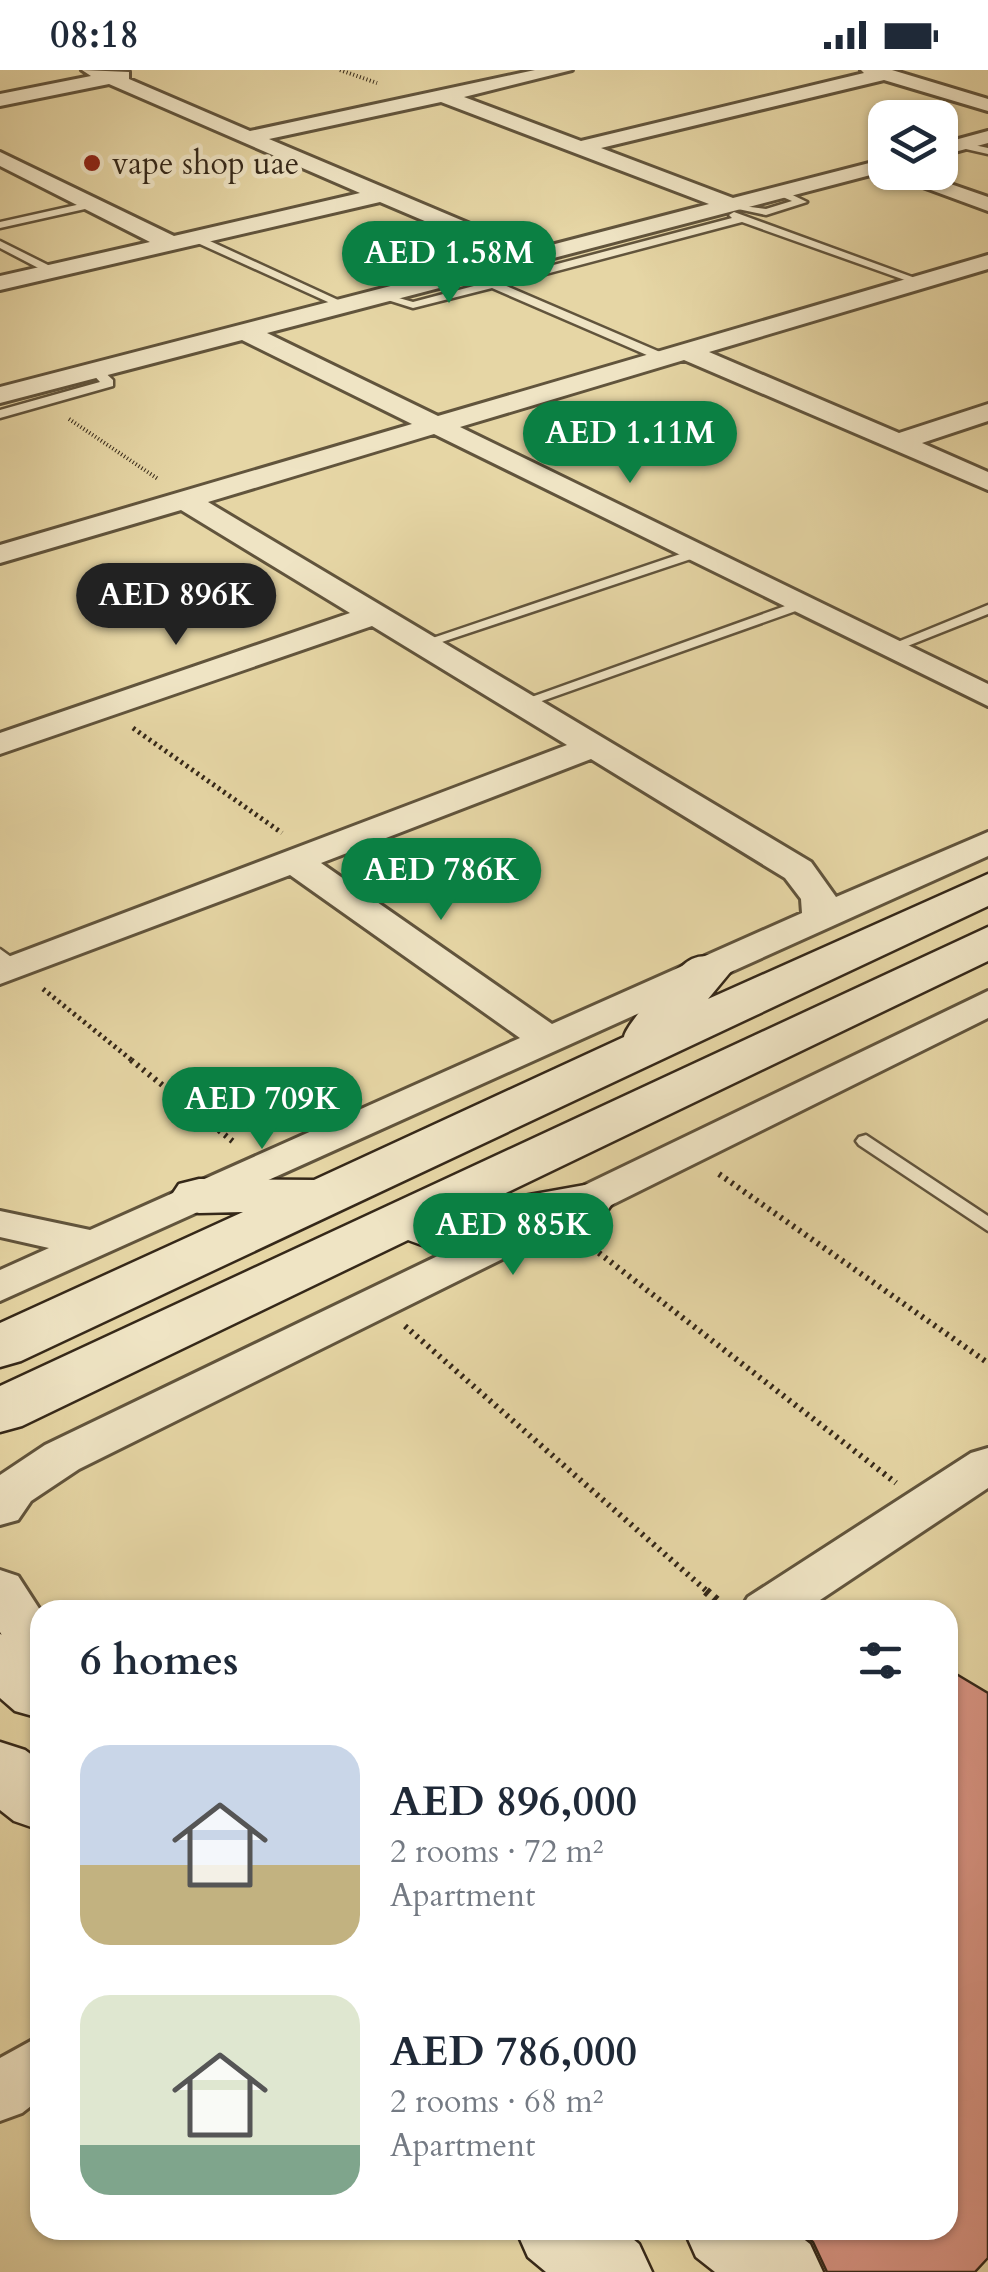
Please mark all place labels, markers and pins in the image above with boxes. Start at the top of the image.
place label: vape shop uae [112,142,299,186]
marker: vape shop uae [81,152,103,174]
pin: AED 1.58M [335,221,563,306]
pin: AED 1.11M [516,401,744,486]
pin: AED 896K [73,563,279,648]
pin: AED 786K [338,838,544,923]
pin: AED 709K [159,1067,365,1152]
pin: AED 885K [410,1193,616,1278]

